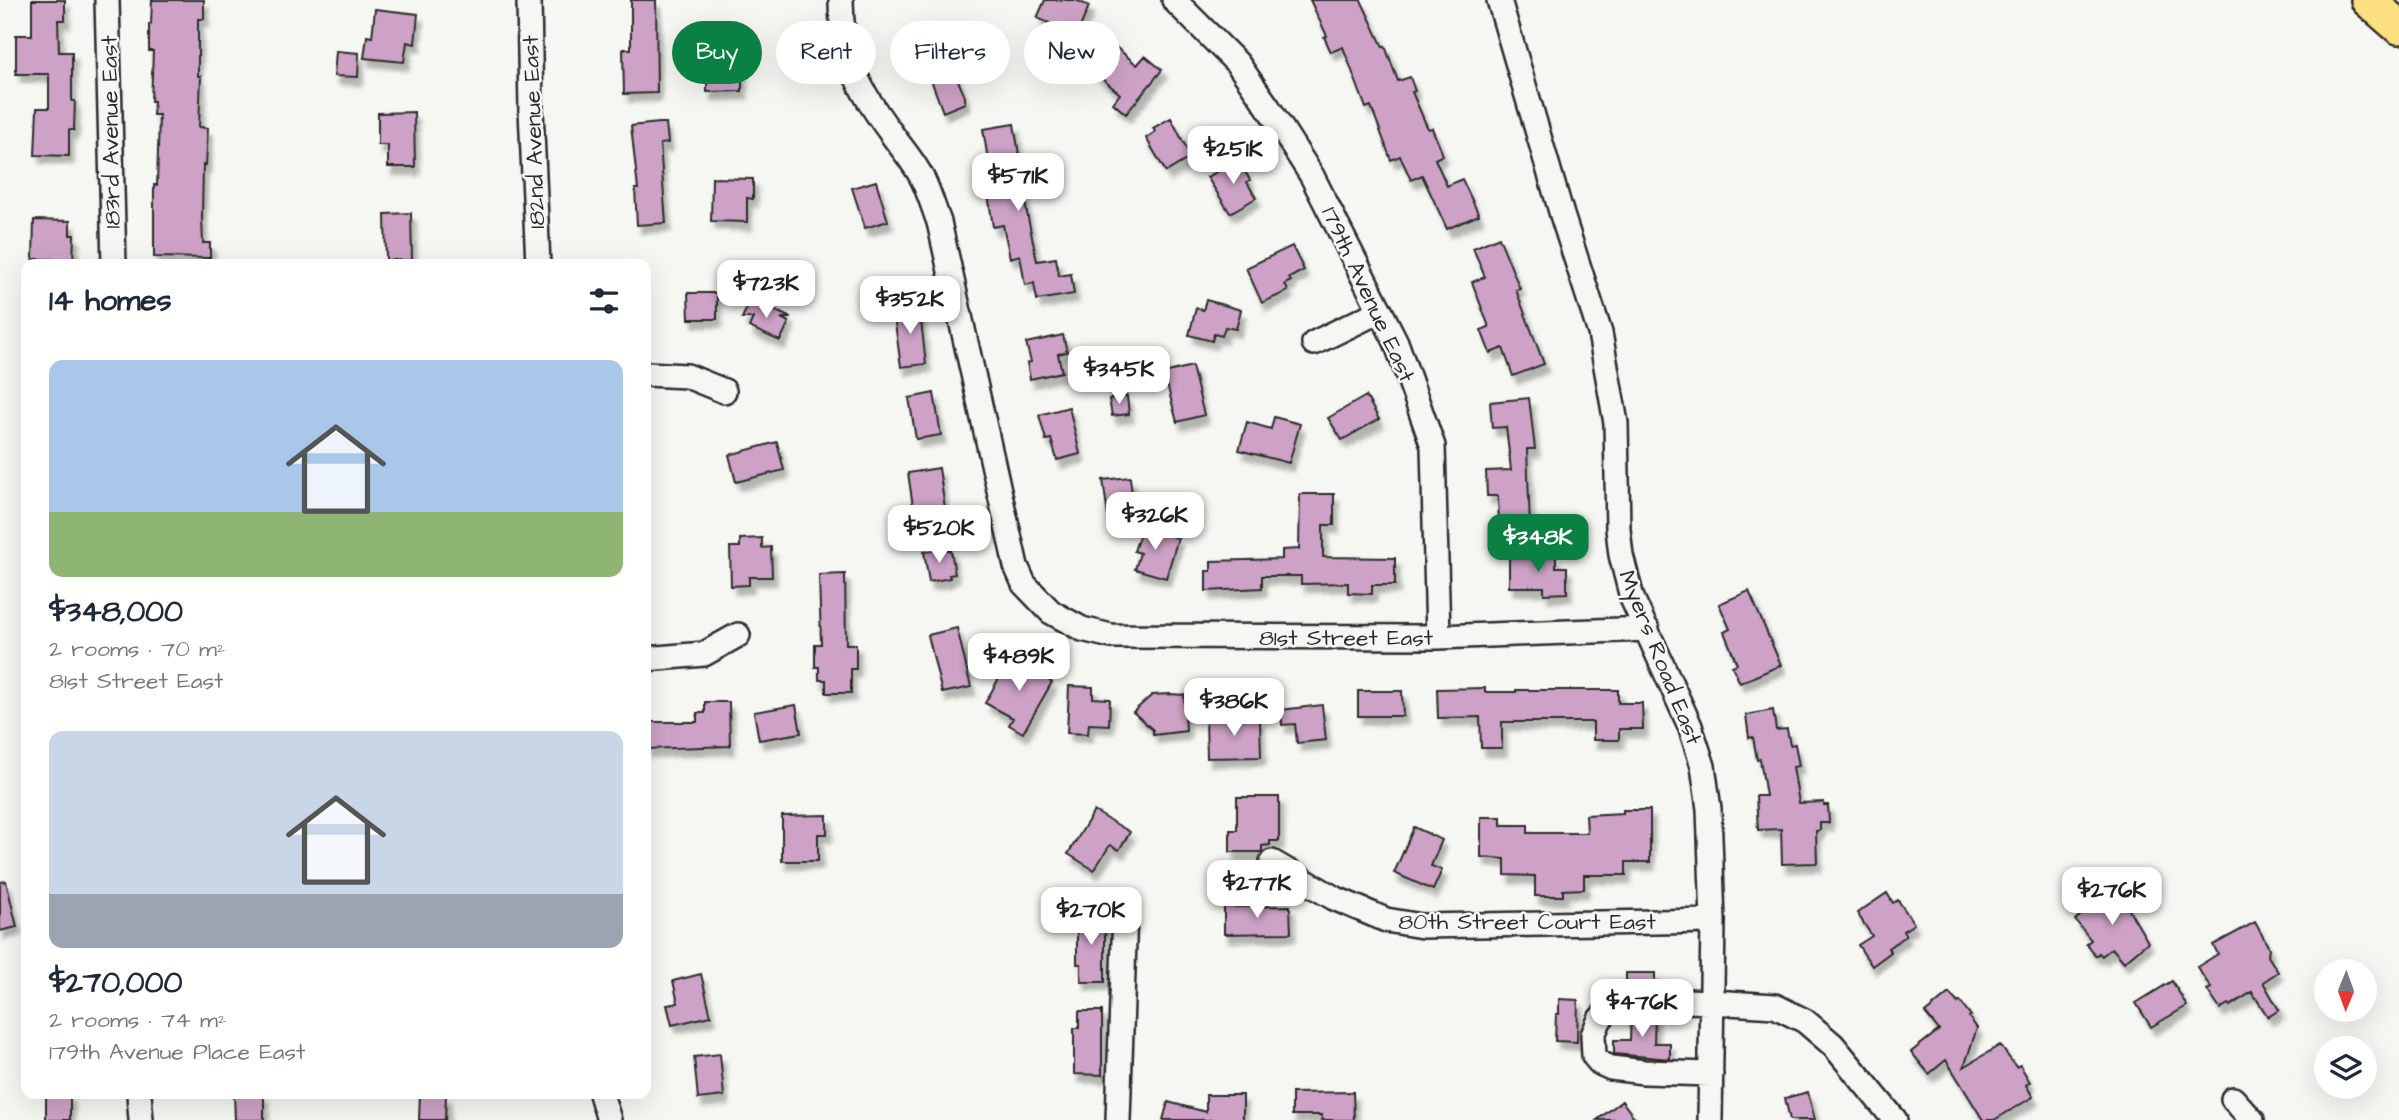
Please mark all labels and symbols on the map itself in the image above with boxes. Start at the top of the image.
street label: 183rd Avenue East [93,34,129,229]
street label: 182nd Avenue East [515,34,553,229]
pin: $251K [1184,127,1282,186]
pin: $571K [969,154,1067,213]
street label: 179th Avenue East [1313,201,1423,388]
pin: $723K [717,260,815,320]
pin: $352K [861,276,959,336]
pin: $345K [1070,346,1168,406]
pin: $326K [1106,492,1204,552]
pin: $520K [890,505,988,565]
pin: $348K [1489,514,1587,574]
street label: Myers Road East [1610,565,1710,750]
street label: 81st Street East [1259,622,1434,654]
pin: $489K [970,634,1068,693]
pin: $386K [1185,678,1283,738]
pin: $277K [1208,860,1306,920]
pin: $276K [2063,867,2161,927]
pin: $270K [1042,888,1140,947]
street label: 80th Street Court East [1398,906,1657,938]
north arrow [2314,959,2376,1022]
pin: $476K [1593,979,1691,1039]

